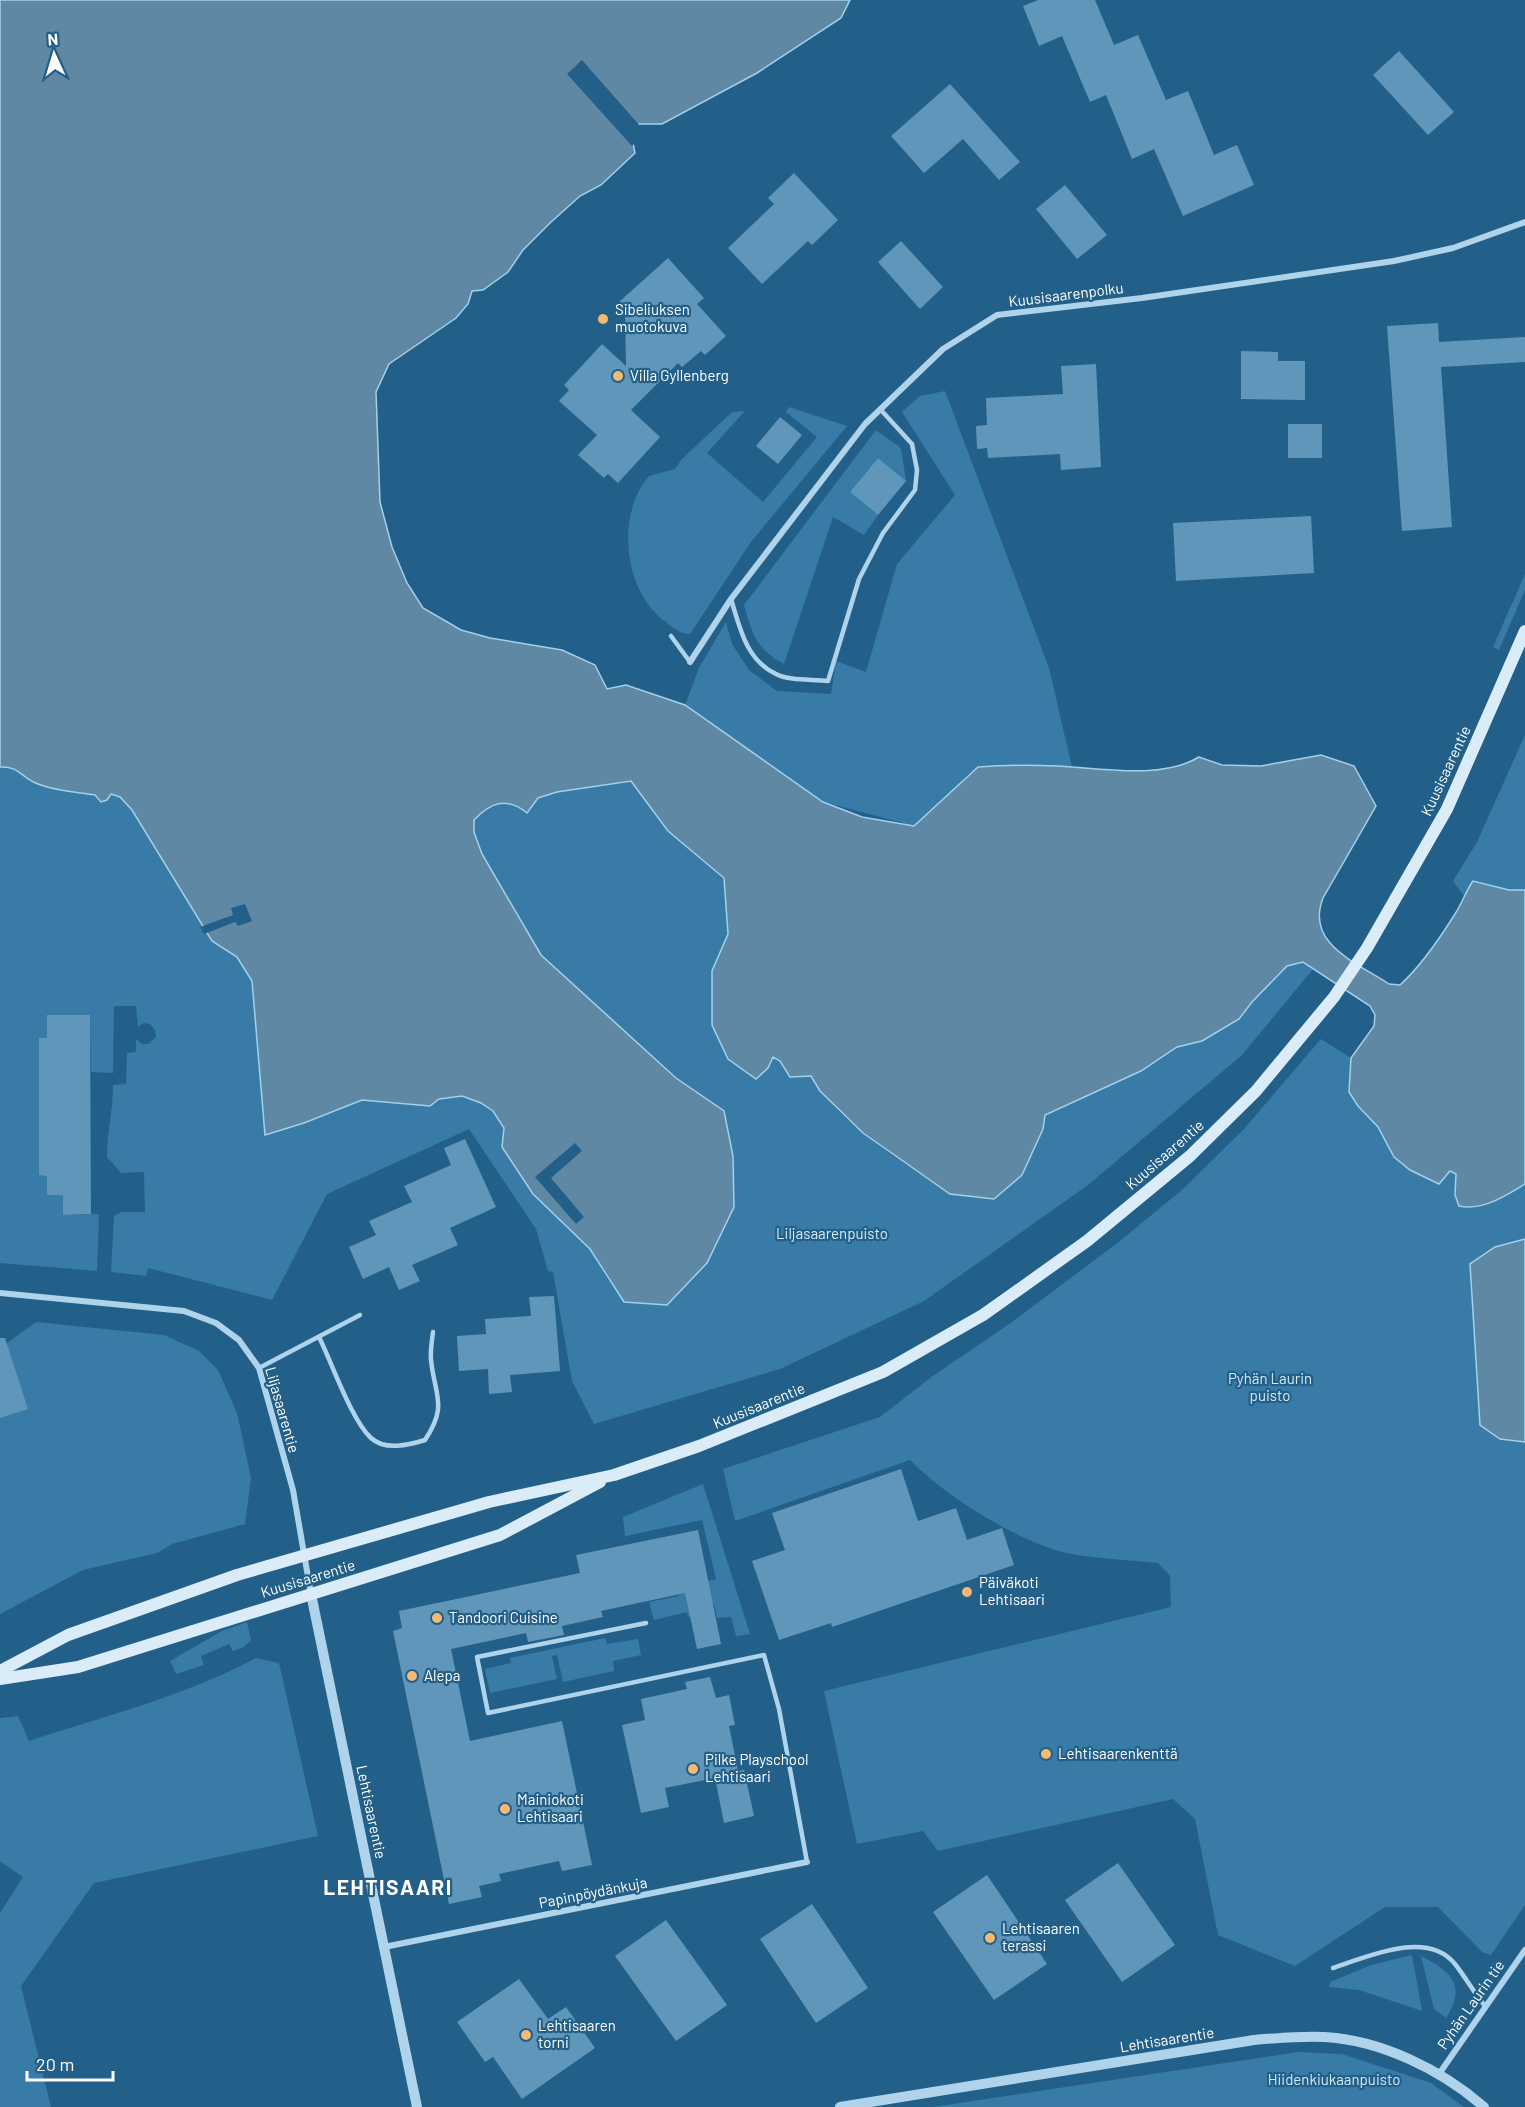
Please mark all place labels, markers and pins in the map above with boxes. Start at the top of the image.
place label: Sibeliuksen muotokuva [615,300,690,335]
marker: Sibeliuksen muotokuva [596,312,610,326]
place label: Villa Gyllenberg [630,366,729,384]
marker: Villa Gyllenberg [611,369,625,383]
place label: Päiväkoti Lehtisaari [979,1573,1045,1608]
marker: Päiväkoti Lehtisaari [960,1585,974,1599]
place label: Tandoori Cuisine [449,1608,558,1626]
marker: Tandoori Cuisine [430,1611,444,1625]
place label: Alepa [424,1666,461,1684]
marker: Alepa [405,1669,419,1683]
place label: Lehtisaarenkenttä [1058,1744,1178,1762]
marker: Lehtisaarenkenttä [1039,1747,1053,1761]
place label: Pilke Playschool Lehtisaari [705,1750,809,1785]
marker: Pilke Playschool Lehtisaari [686,1762,700,1776]
place label: Mainiokoti Lehtisaari [517,1790,584,1825]
marker: Mainiokoti Lehtisaari [498,1802,512,1816]
place label: Lehtisaaren terassi [1002,1919,1080,1954]
marker: Lehtisaaren terassi [983,1931,997,1945]
place label: Lehtisaaren torni [538,2016,616,2051]
marker: Lehtisaaren torni [519,2028,533,2042]

